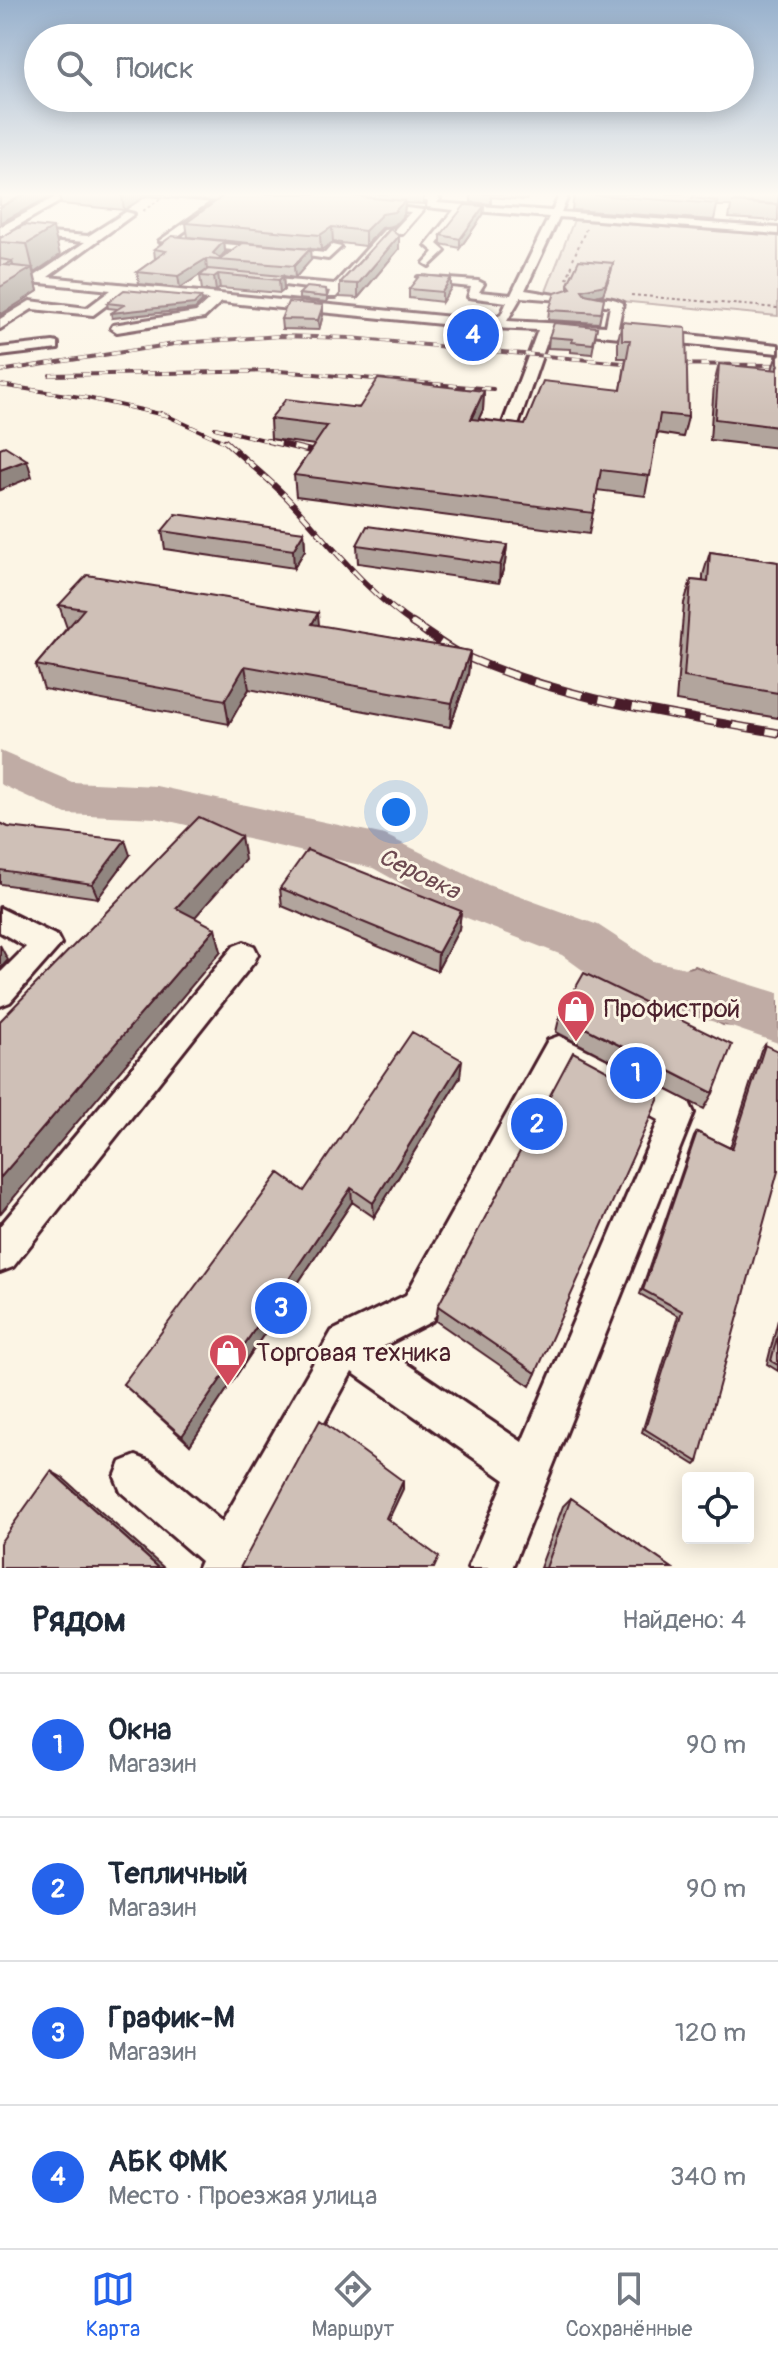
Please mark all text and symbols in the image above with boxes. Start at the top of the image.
search box [24,24,754,112]
icon: search [52,46,96,90]
text: Поиск [116,50,194,87]
pin: 4 [447,305,499,365]
your location [376,792,416,832]
water label: Серовка [374,842,466,907]
shop icon: Профистрой [555,988,597,1043]
place label: Профистрой [604,993,740,1025]
pin: 1 [610,1043,662,1103]
pin: 2 [511,1094,563,1154]
pin: 3 [255,1278,307,1338]
shop icon: Торговая техника [207,1332,249,1387]
place label: Торговая техника [256,1337,451,1369]
map controls [682,1472,754,1544]
button: locate [682,1472,754,1544]
text: Рядом [32,1599,126,1642]
text: Найдено: 4 [622,1604,746,1636]
text: Окна [108,1711,171,1748]
text: 1 [53,1729,63,1761]
text: 90 m [686,1729,746,1761]
text: Магазин [108,1748,197,1780]
text: Тепличный [108,1855,248,1892]
text: 2 [51,1873,65,1905]
text: 90 m [686,1873,746,1905]
text: Магазин [108,1892,197,1924]
text: График-М [108,1999,235,2036]
text: 3 [51,2017,65,2049]
text: 120 m [675,2017,746,2049]
text: Магазин [108,2036,197,2068]
text: АБК ФМК [108,2143,228,2180]
text: 4 [50,2161,66,2193]
text: 340 m [670,2161,746,2193]
text: Место · Проезжая улица [108,2180,377,2212]
tab: Карта [86,2267,140,2343]
tab: Маршрут [311,2267,394,2343]
tab: Сохранённые [566,2267,692,2343]

